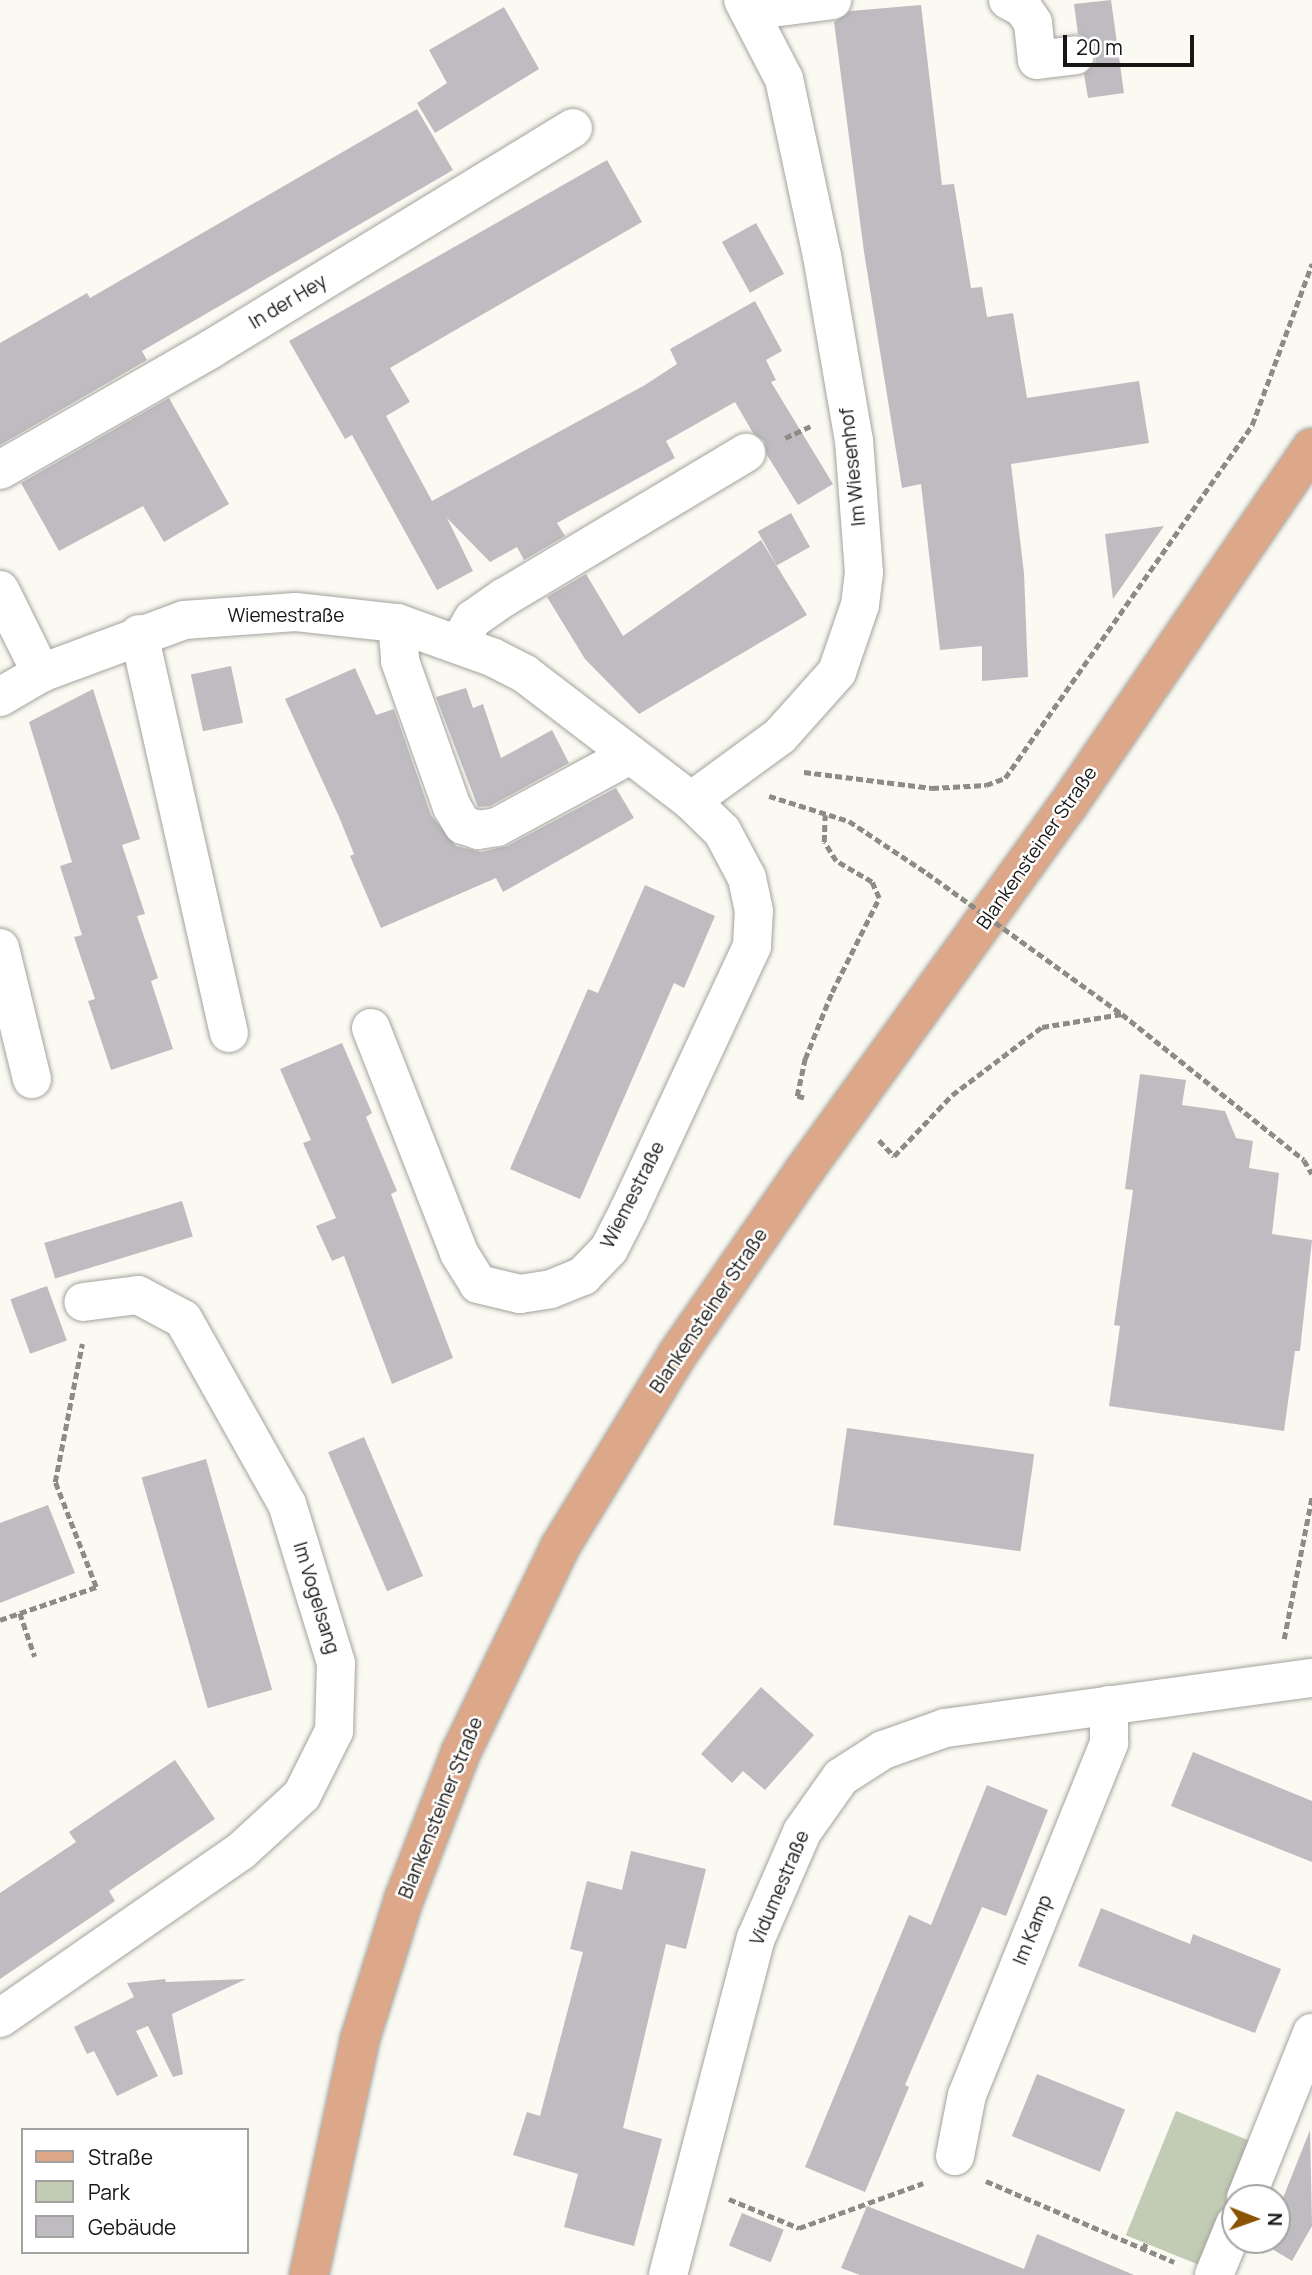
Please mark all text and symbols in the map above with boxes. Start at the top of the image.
scale bar [1067,21,1198,65]
text: 20 m [1076,33,1123,61]
street label: In der Hey [245,270,331,334]
street label: Im Wiesenhof [835,407,871,527]
street label: Wiemestraße [228,605,344,627]
street label: Blankensteiner Straße [972,762,1102,934]
street label: Wiemestraße [596,1138,670,1252]
street label: Blankensteiner Straße [645,1224,773,1398]
street label: Im Vogelsang [288,1539,344,1657]
street label: Blankensteiner Straße [394,1714,488,1902]
street label: Vidumestraße [746,1827,814,1949]
street label: Im Kamp [1009,1892,1057,1968]
legend [21,2128,248,2254]
text: Straße [88,2143,153,2171]
text: Park [88,2178,130,2206]
north arrow [1221,2184,1291,2254]
text: N [1262,2212,1288,2226]
text: Gebäude [88,2213,176,2241]

